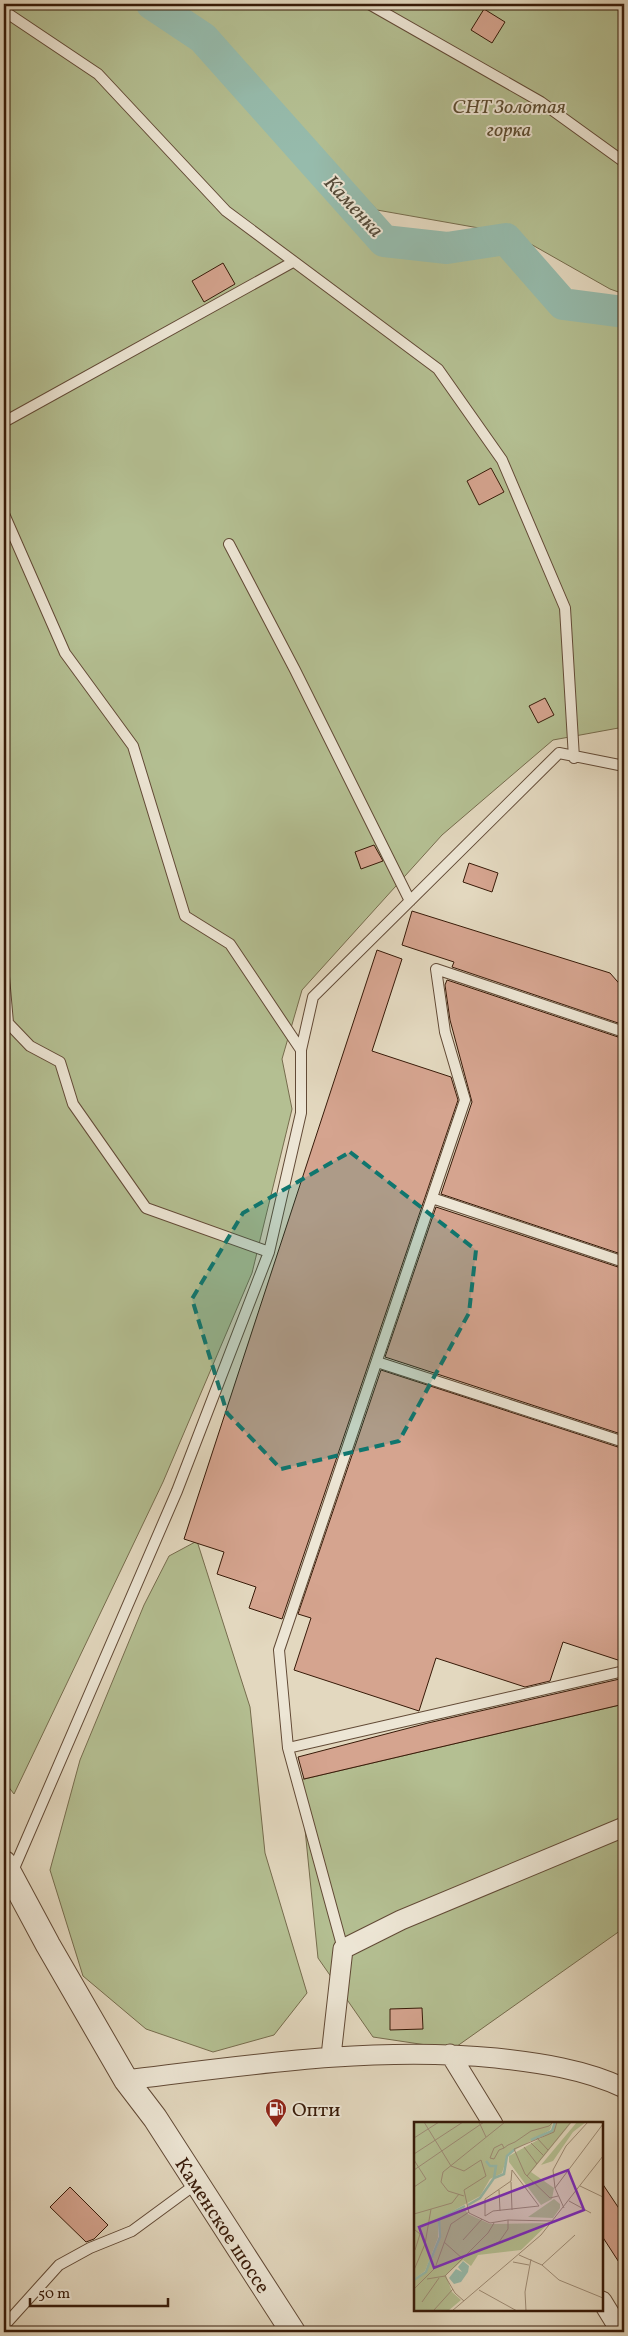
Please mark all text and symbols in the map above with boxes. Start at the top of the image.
park label: СНТ Золотая горка [452,94,566,145]
water label: Каменка [316,169,390,245]
fuel station icon: Опти [264,2097,288,2128]
place label: Опти [292,2097,340,2125]
inset map [414,2122,603,2311]
street label: Каменское шоссе [167,2153,276,2300]
scale bar [30,2276,168,2308]
text: 50 m [38,2284,70,2305]

